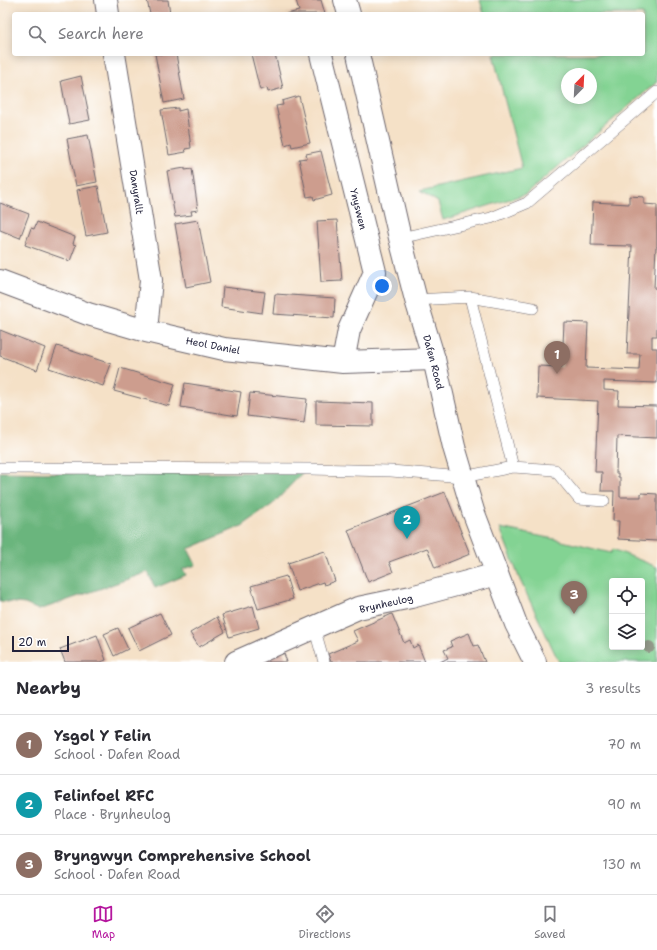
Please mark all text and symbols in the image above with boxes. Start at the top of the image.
search box [12,12,645,56]
icon: search [26,23,48,45]
text: Search here [58,24,144,44]
north arrow [561,68,597,104]
street label: Danyrallt [127,169,146,215]
street label: Ynyswen [347,187,370,231]
your location [372,276,392,296]
street label: Dafen Road [420,333,447,391]
street label: Heol Daniel [185,334,241,357]
pin: 1 [544,341,570,374]
pin: 2 [394,506,420,539]
map controls [609,578,645,650]
button: locate [609,578,645,614]
pin: 3 [561,581,587,614]
street label: Brynheulog [358,591,414,616]
button: layers [609,614,645,650]
scale bar [12,634,69,653]
text: 20 m [18,635,46,650]
text: Nearby [16,677,81,699]
text: 3 results [585,680,641,697]
text: Ysgol Y Felin [54,726,151,746]
text: 1 [26,736,32,753]
text: 70 m [607,736,641,753]
text: School · Dafen Road [54,746,180,763]
text: Felinfoel RFC [54,786,154,806]
text: 2 [24,796,34,813]
text: 90 m [607,796,641,813]
text: Place · Brynheulog [54,806,171,823]
text: Bryngwyn Comprehensive School [54,846,311,866]
text: 3 [24,856,34,873]
text: 130 m [603,856,641,873]
text: School · Dafen Road [54,866,180,883]
tab: Map [92,903,115,942]
tab: Directions [298,903,351,942]
tab: Saved [534,903,565,942]

